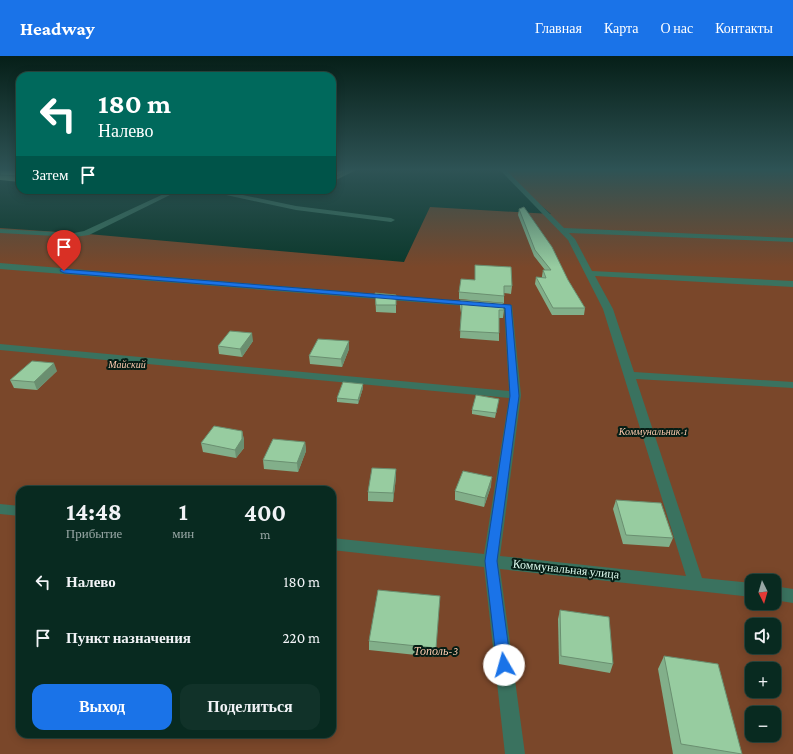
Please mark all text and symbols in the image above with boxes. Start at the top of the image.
text: Headway [20,18,95,39]
text: Главная [535,20,582,36]
text: Карта [604,20,639,36]
text: О нас [661,20,693,36]
text: Контакты [715,20,773,36]
icon: left [32,88,84,140]
text: 180 m [98,88,171,119]
text: Налево [98,121,154,141]
icon: arrive [77,164,99,186]
text: Затем [32,167,69,183]
pin [47,230,81,271]
icon: arrive [53,236,75,258]
park label: Майский [107,359,146,370]
park label: Коммунальник-1 [618,426,687,437]
text: 14:48 [66,498,122,525]
text: 1 [179,498,188,525]
text: 400 [244,499,286,526]
text: Прибытие [66,526,122,541]
text: мин [172,526,194,541]
text: m [260,527,270,542]
street label: Коммунальная улица [512,556,621,582]
icon: left [32,571,54,593]
text: Налево [66,574,116,590]
text: 180 m [284,574,320,590]
north arrow [745,574,781,610]
map controls [745,574,781,742]
button: sound [745,618,781,654]
icon: arrive [32,627,54,649]
text: Пункт назначения [66,630,191,646]
text: 220 m [282,630,320,646]
park label: Тополь-3 [414,644,459,658]
position arrow [483,644,525,686]
button: + [745,662,781,698]
button: Выход [32,684,172,730]
button: Поделиться [180,684,320,730]
button: − [745,706,781,742]

